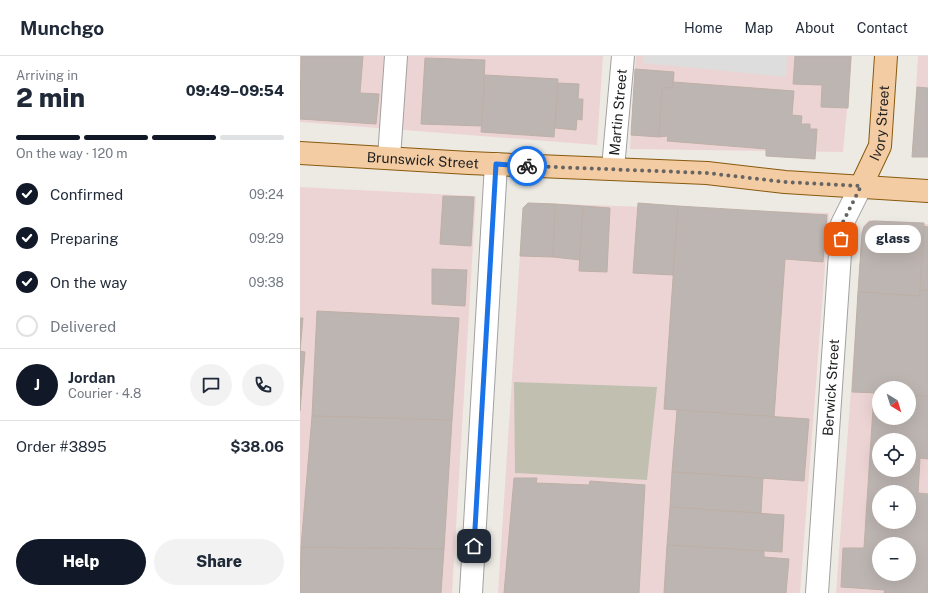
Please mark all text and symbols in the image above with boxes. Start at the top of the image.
text: Munchgo [20,17,104,39]
text: Home [684,20,723,36]
text: Map [745,20,773,36]
text: About [795,20,835,36]
text: Contact [857,20,908,36]
text: Arriving in [16,68,78,83]
street label: Martin Street [606,68,630,156]
text: 2 min [16,82,85,113]
text: 09:49–09:54 [186,82,284,99]
street label: Ivory Street [866,85,892,163]
text: On the way · 120 m [16,146,128,161]
courier [507,146,547,186]
street label: Brunswick Street [366,149,479,171]
icon: bike [516,155,538,177]
icon: check [16,183,38,205]
text: Confirmed [50,186,123,203]
text: 09:24 [249,187,284,202]
pin [824,222,858,256]
callout: glass [865,225,921,253]
icon: check [16,227,38,249]
icon: bag [830,228,852,250]
text: Preparing [50,230,119,247]
text: 09:29 [249,231,284,246]
text: glass [876,231,910,246]
icon: check [16,271,38,293]
text: On the way [50,274,127,291]
text: 09:38 [249,275,284,290]
text: Delivered [50,318,116,335]
street label: Berwick Street [820,338,842,436]
button: chat [190,364,232,406]
button: phone [242,364,284,406]
text: Jordan [68,369,115,386]
text: J [34,376,40,393]
north arrow [872,381,916,425]
map controls [872,381,916,581]
text: Courier · 4.8 [68,386,141,401]
button: locate [872,433,916,477]
text: Order #3895 [16,438,107,455]
text: $38.06 [230,438,284,455]
button: + [872,485,916,529]
pin [457,529,491,563]
icon: home [463,535,485,557]
button: − [872,537,916,581]
button: Help [16,539,146,585]
button: Share [154,539,284,585]

